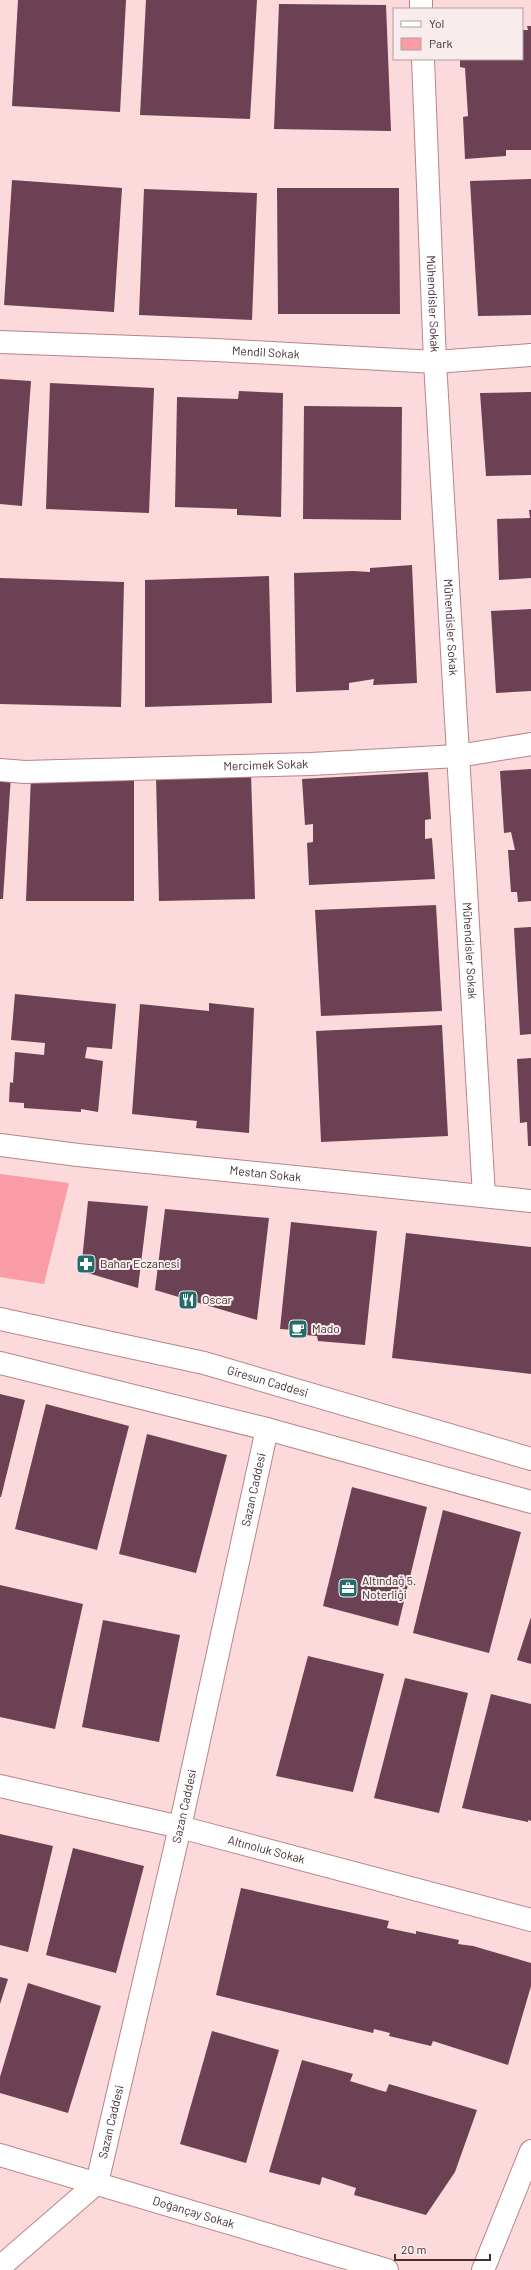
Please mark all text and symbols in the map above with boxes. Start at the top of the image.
legend [393,8,523,60]
text: Yol [429,16,444,30]
text: Park [429,36,453,50]
street label: Mühendisler Sokak [425,255,443,353]
street label: Mendil Sokak [232,343,300,361]
street label: Mühendisler Sokak [442,578,461,676]
street label: Mercimek Sokak [223,756,308,772]
street label: Mühendisler Sokak [461,902,480,1000]
street label: Mestan Sokak [229,1162,302,1184]
pharmacy icon: Bahar Eczanesi [75,1253,97,1275]
place label: Bahar Eczanesi [100,1256,179,1270]
restaurant icon: Oscar [177,1289,199,1311]
place label: Oscar [202,1292,233,1306]
cafe icon: Mado [287,1318,309,1340]
place label: Mado [312,1321,340,1335]
street label: Giresun Caddesi [226,1362,310,1399]
street label: Sazan Caddesi [238,1451,268,1528]
place label: Altındağ 5. Noterliği [362,1573,416,1601]
office icon: Altındağ 5. Noterliği [337,1577,359,1599]
street label: Sazan Caddesi [168,1768,198,1844]
street label: Altınoluk Sokak [227,1832,307,1866]
street label: Sazan Caddesi [95,2084,126,2160]
street label: Doğançay Sokak [151,2193,237,2230]
scale bar [395,2236,490,2262]
text: 20 m [401,2242,427,2256]

